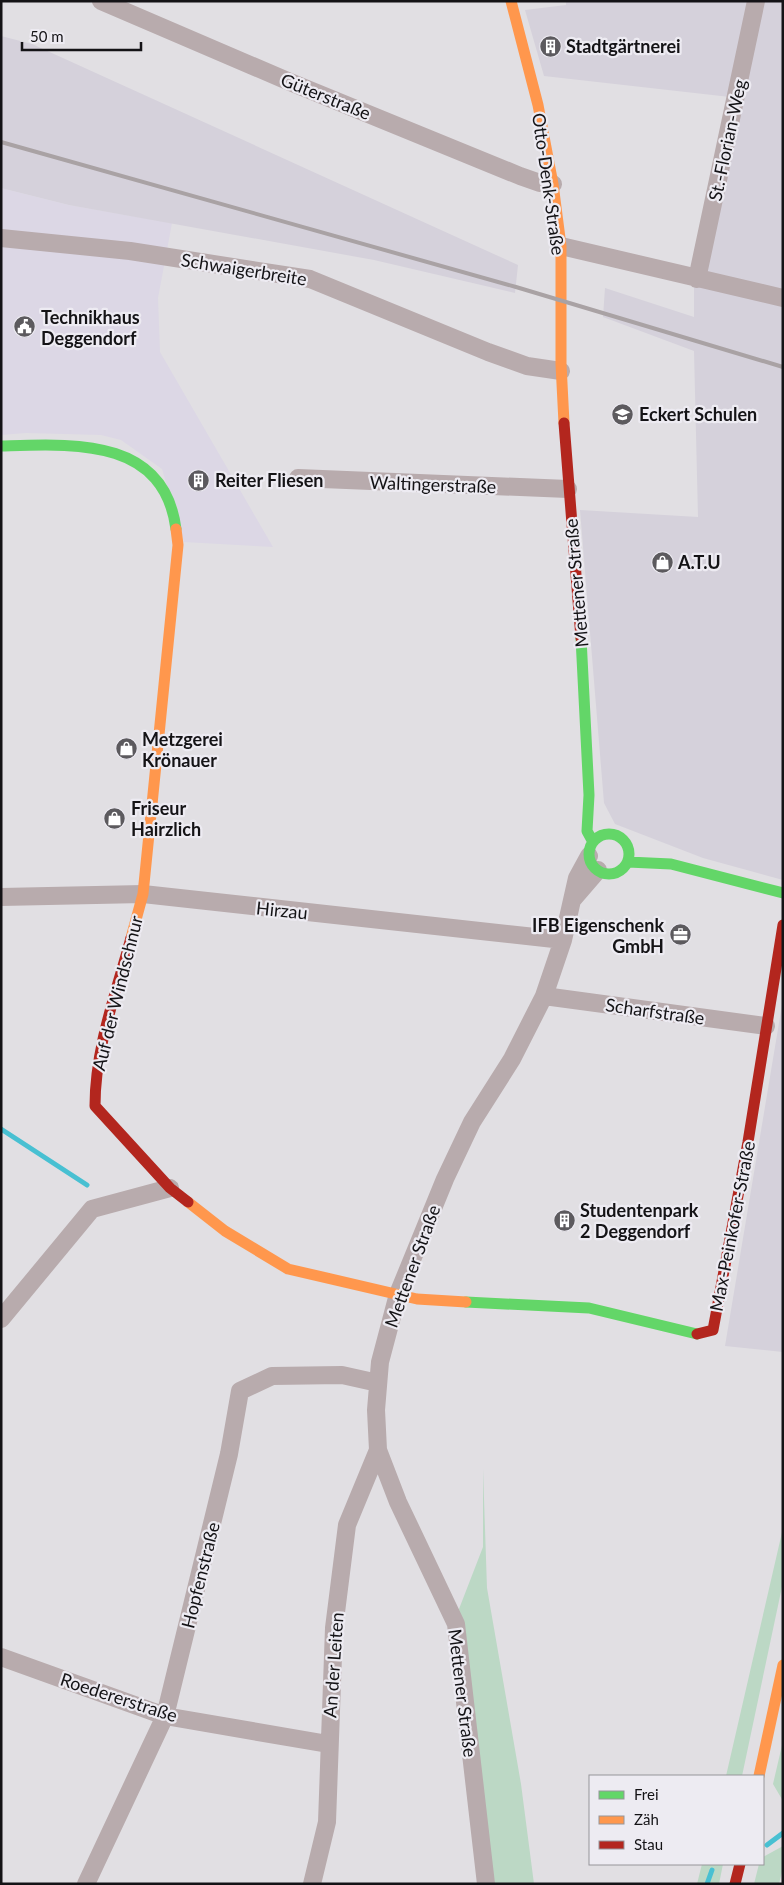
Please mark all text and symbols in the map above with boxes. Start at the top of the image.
scale bar [22,20,141,52]
text: 50 m [30,27,64,45]
building icon: Stadtgärtnerei [538,34,562,58]
place label: Stadtgärtnerei [566,35,681,57]
street label: Güterstraße [278,68,374,124]
street label: St.-Florian-Weg [703,77,751,203]
street label: Otto-Denk-Straße [528,112,570,256]
street label: Schwaigerbreite [180,248,308,290]
place label: Technikhaus Deggendorf [41,306,140,349]
public building icon: Technikhaus Deggendorf [13,315,37,339]
school or university icon: Eckert Schulen [611,402,635,426]
place label: Eckert Schulen [639,403,757,425]
building icon: Reiter Fliesen [187,468,211,492]
place label: Reiter Fliesen [215,469,323,491]
street label: Waltingerstraße [369,471,497,497]
street label: Mettener Straße [559,518,593,648]
shop icon: A.T.U [650,550,674,574]
place label: A.T.U [677,551,721,573]
place label: Metzgerei Krönauer [142,728,223,771]
shop icon: Metzgerei Krönauer [114,737,138,761]
place label: Friseur Hairzlich [131,797,201,840]
shop icon: Friseur Hairzlich [103,806,127,830]
street label: Hirzau [255,896,309,924]
street label: Auf der Windschnur [87,913,147,1073]
place label: IFB Eigenschenk GmbH [532,914,664,957]
office icon: IFB Eigenschenk GmbH [668,923,692,947]
street label: Scharfstraße [604,993,706,1029]
street label: Max-Peinkofer-Straße [705,1139,759,1313]
place label: Studentenpark 2 Deggendorf [580,1199,699,1242]
street label: Mettener Straße [380,1202,444,1330]
building icon: Studentenpark 2 Deggendorf [552,1208,576,1232]
street label: Hopfenstraße [176,1520,224,1630]
street label: An der Leiten [318,1612,348,1718]
street label: Mettener Straße [444,1628,482,1758]
street label: Roedererstraße [58,1668,180,1726]
legend [589,1775,764,1865]
text: Frei [634,1785,659,1803]
text: Zäh [634,1810,659,1828]
text: Stau [634,1835,663,1853]

